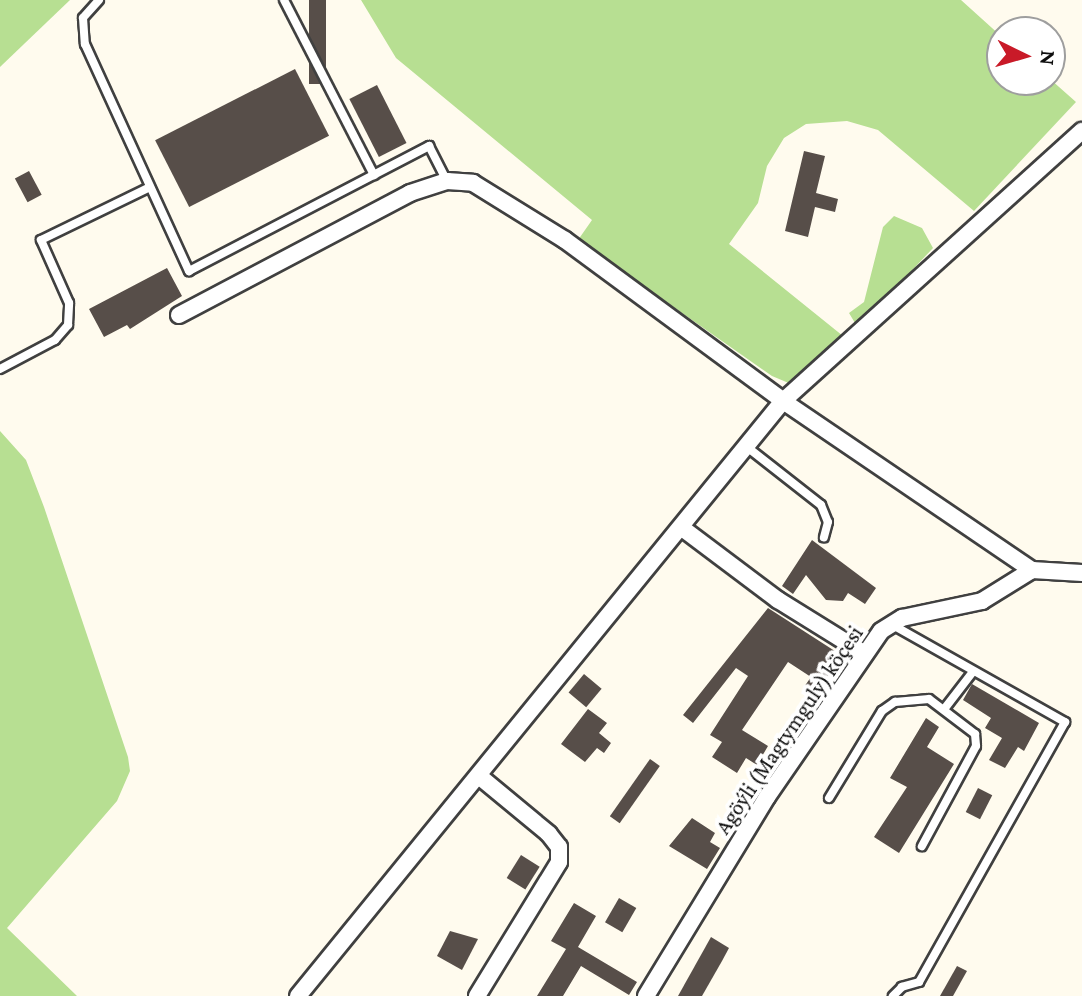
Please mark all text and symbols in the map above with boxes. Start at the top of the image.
north arrow [986,16,1066,96]
text: N [1035,49,1062,67]
street label: Agöýli (Magtymguly) köçesi [709,621,869,839]

